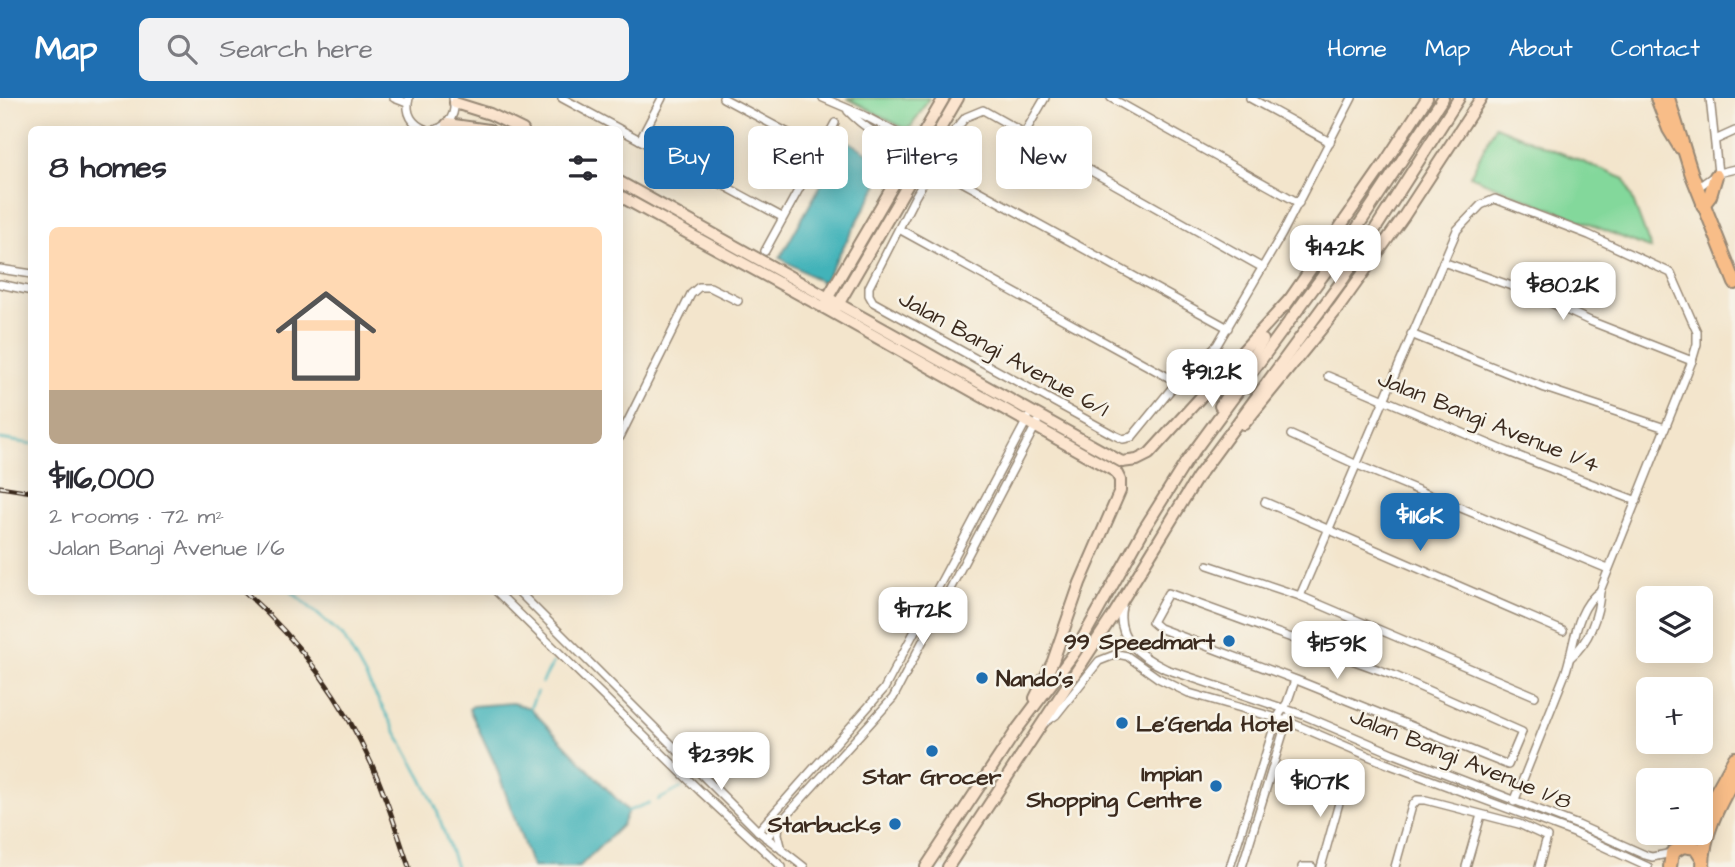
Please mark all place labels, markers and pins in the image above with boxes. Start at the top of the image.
pin: $142K [1286,226,1384,285]
pin: $80.2K [1506,262,1620,322]
pin: $91.2K [1155,350,1269,409]
pin: $116K [1371,494,1469,553]
pin: $172K [874,588,972,647]
pin: $159K [1288,622,1386,681]
place label: 99 Speedmart [1064,626,1216,658]
marker: 99 Speedmart [1221,633,1237,649]
place label: Nando's [996,663,1074,695]
marker: Nando's [974,670,990,686]
place label: Le'Genda Hotel [1136,708,1293,740]
marker: Le'Genda Hotel [1114,715,1130,731]
pin: $239K [672,732,770,792]
marker: Star Grocer [924,743,940,759]
place label: Impian Shopping Centre [1026,758,1203,817]
pin: $107K [1271,760,1369,819]
place label: Star Grocer [862,761,1002,793]
marker: Impian Shopping Centre [1208,778,1224,794]
place label: Starbucks [767,809,881,841]
marker: Starbucks [887,816,903,832]

